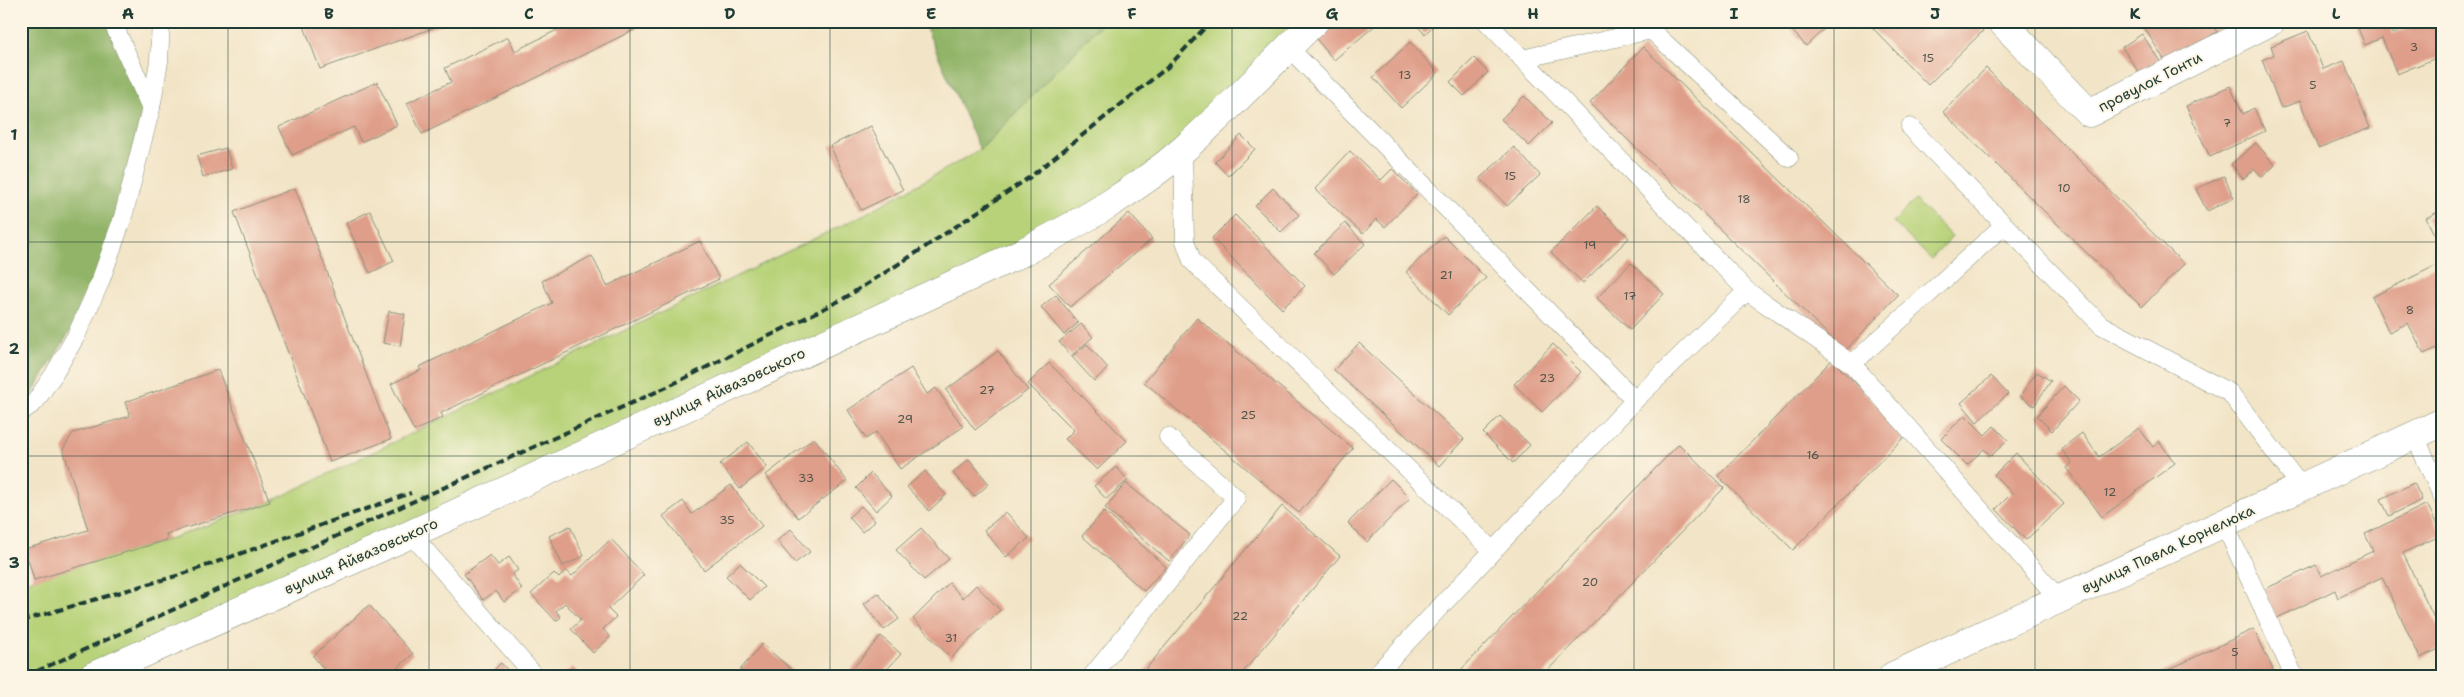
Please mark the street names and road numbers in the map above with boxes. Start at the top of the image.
street label: провулок Гонти [2095,47,2206,117]
street label: вулиця Айвазовського [649,343,809,431]
street label: вулиця Павла Корнелюка [2078,500,2258,598]
street label: вулиця Айвазовського [281,513,441,599]

